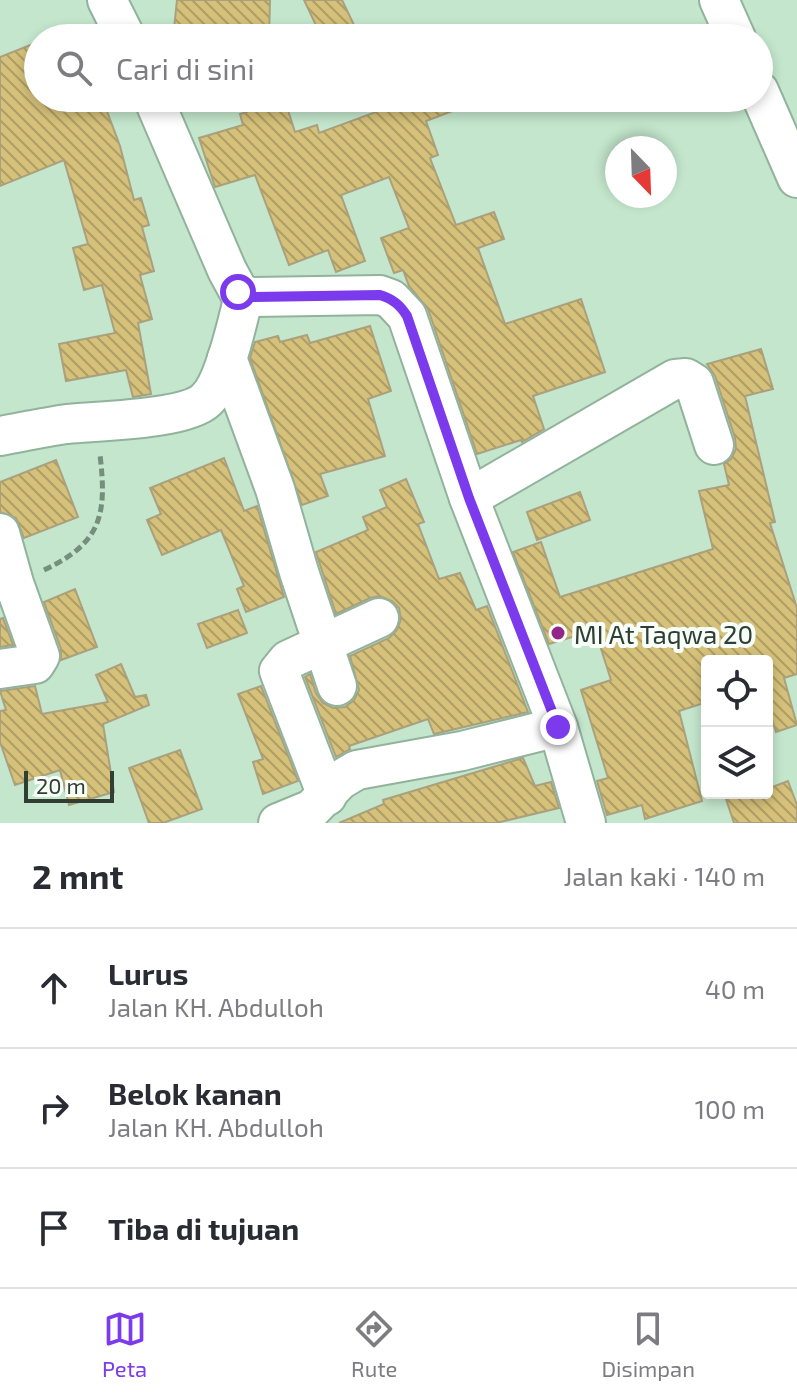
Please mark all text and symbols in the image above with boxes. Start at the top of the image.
search box [24,24,773,112]
icon: search [52,46,96,90]
text: Cari di sini [116,50,255,86]
north arrow [605,136,677,208]
route start [220,274,256,310]
place label: MI At Taqwa 20 [574,618,753,649]
marker: MI At Taqwa 20 [549,624,567,642]
map controls [701,655,773,799]
button: locate [701,655,773,727]
route end [540,709,576,745]
button: layers [701,727,773,799]
scale bar [24,767,114,803]
text: 20 m [36,772,86,798]
text: 2 mnt [32,855,123,896]
text: Jalan kaki · 140 m [563,860,765,891]
text: Lurus [108,955,188,991]
icon: ahead [32,966,76,1010]
text: 40 m [705,973,765,1004]
text: Jalan KH. Abdulloh [108,991,324,1022]
text: Belok kanan [108,1075,282,1111]
icon: right [32,1086,76,1130]
text: 100 m [695,1093,765,1124]
text: Jalan KH. Abdulloh [108,1111,324,1142]
icon: arrive [32,1206,76,1250]
text: Tiba di tujuan [108,1210,299,1246]
tab: Peta [102,1307,147,1381]
tab: Rute [351,1307,397,1381]
tab: Disimpan [601,1307,695,1381]

